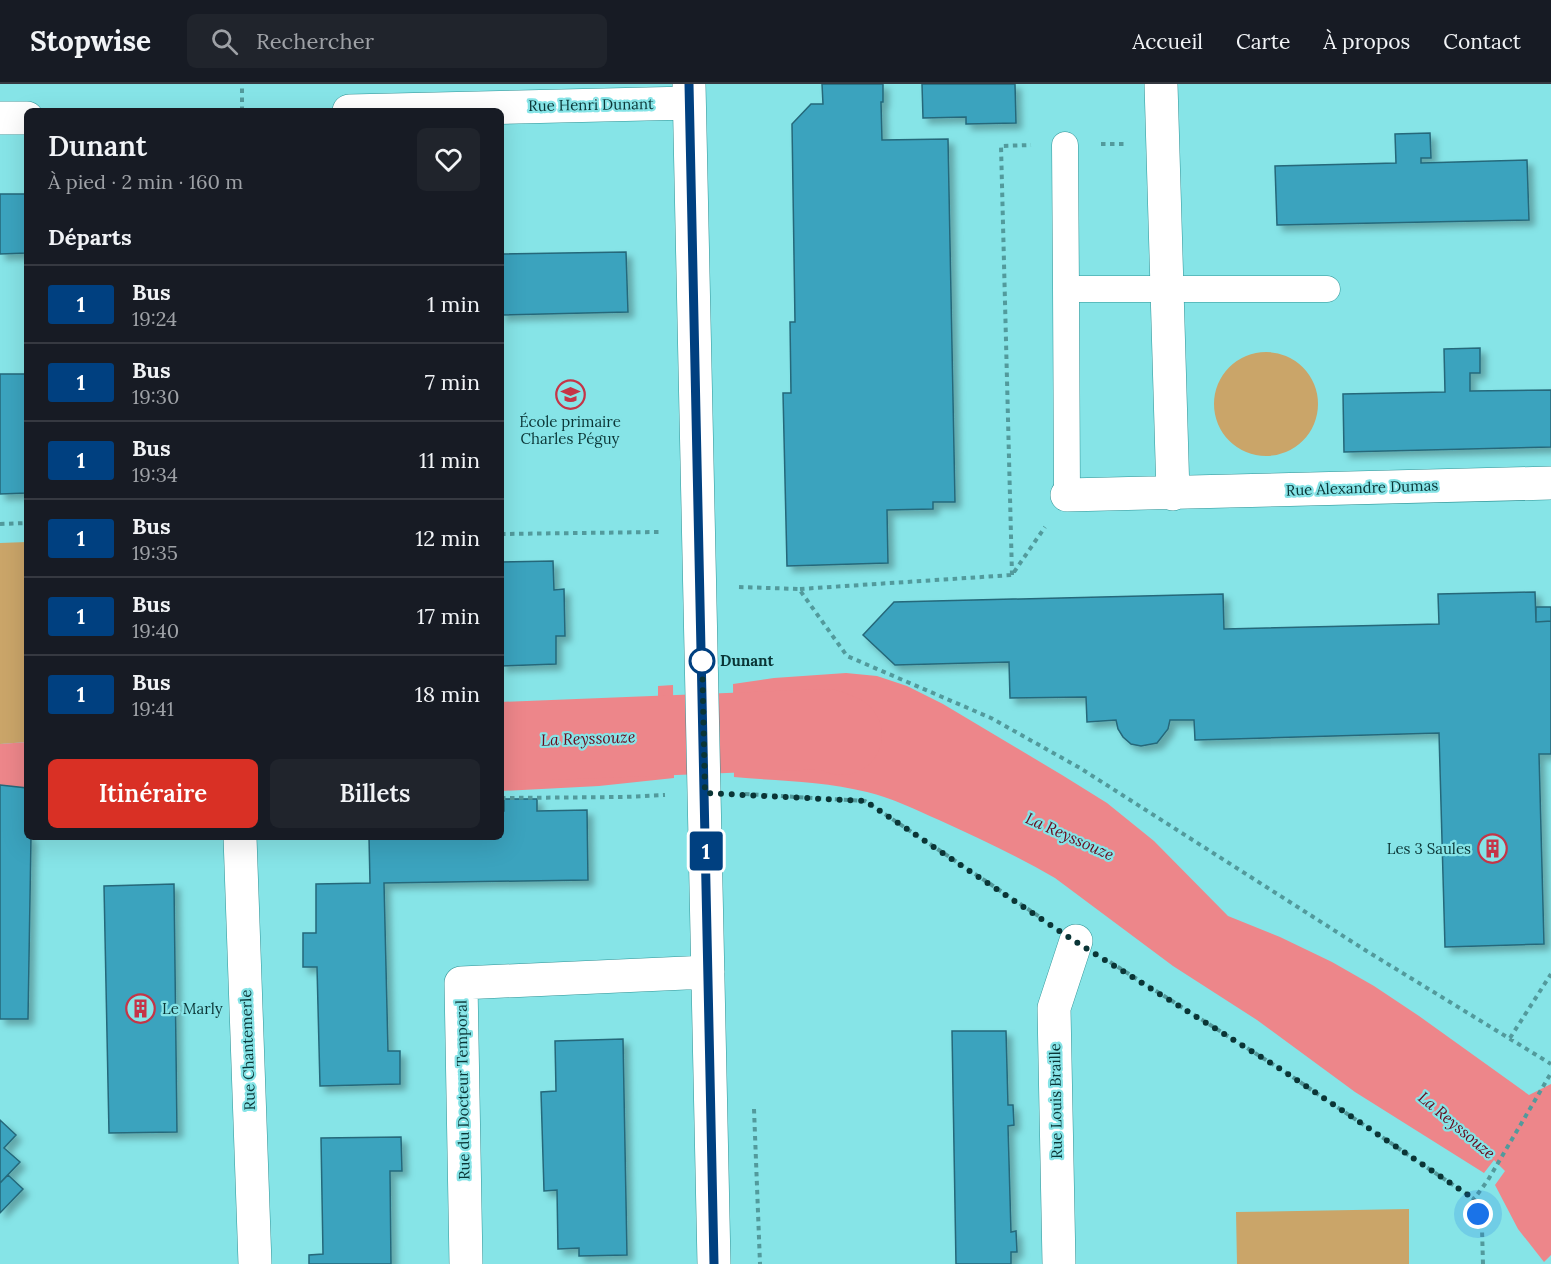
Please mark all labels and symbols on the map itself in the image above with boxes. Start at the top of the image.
street label: Rue Henri Dunant [528,94,654,115]
school or university icon: École primaire Charles Péguy [554,379,586,411]
place label: École primaire Charles Péguy [519,412,621,448]
street label: Rue Alexandre Dumas [1285,475,1439,500]
marker: Dunant [689,648,715,674]
place label: Dunant [720,651,775,670]
water label: La Reyssouze [540,726,636,750]
water label: La Reyssouze [1023,808,1118,865]
line badge: 1 [686,832,726,870]
building icon: Les 3 Saules [1476,833,1508,865]
place label: Les 3 Saules [1387,839,1471,858]
street label: Rue Chantemerle [236,989,259,1111]
building icon: Le Marly [125,993,157,1025]
place label: Le Marly [162,999,223,1018]
street label: Rue du Docteur Temporal [451,1000,474,1180]
street label: Rue Louis Braille [1045,1043,1066,1159]
water label: La Reyssouze [1414,1087,1500,1163]
your location [1463,1199,1493,1229]

